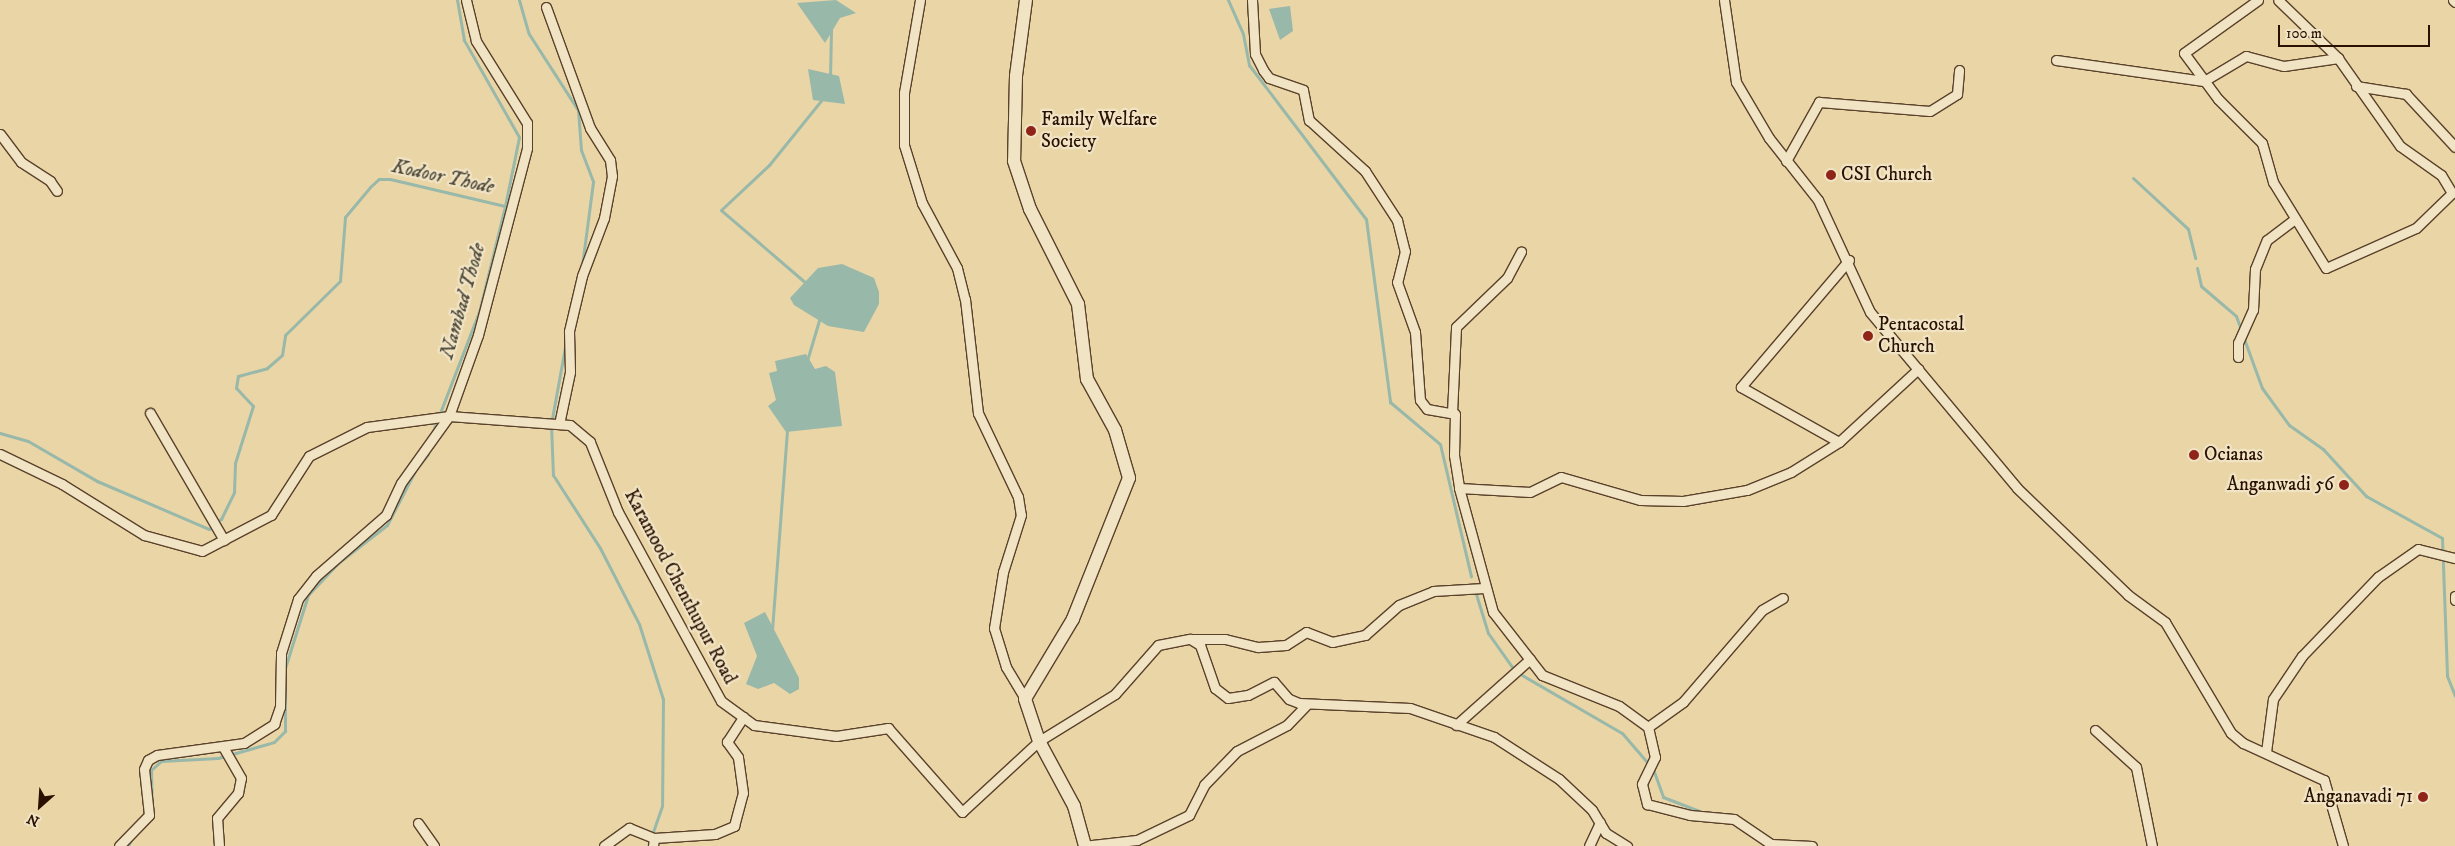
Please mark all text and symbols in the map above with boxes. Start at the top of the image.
scale bar [2280,15,2432,47]
text: 100 m [2286,24,2322,43]
place label: Family Welfare Society [1041,109,1157,153]
marker: Family Welfare Society [1025,125,1037,137]
water label: Kodoor Thode [390,154,496,200]
place label: CSI Church [1841,164,1932,186]
marker: CSI Church [1825,169,1837,181]
water label: Nambad Thode [435,240,491,362]
place label: Pentacostal Church [1878,314,1964,358]
marker: Pentacostal Church [1862,330,1874,342]
place label: Ocianas [2204,444,2263,466]
marker: Ocianas [2188,449,2200,461]
place label: Anganwadi 56 [2227,474,2334,496]
marker: Anganwadi 56 [2338,479,2350,491]
street label: Karamood Chenthupur Road [619,486,741,688]
north arrow [15,781,65,831]
place label: Anganavadi 71 [2304,786,2413,808]
marker: Anganavadi 71 [2417,791,2429,803]
text: N [24,809,43,830]

